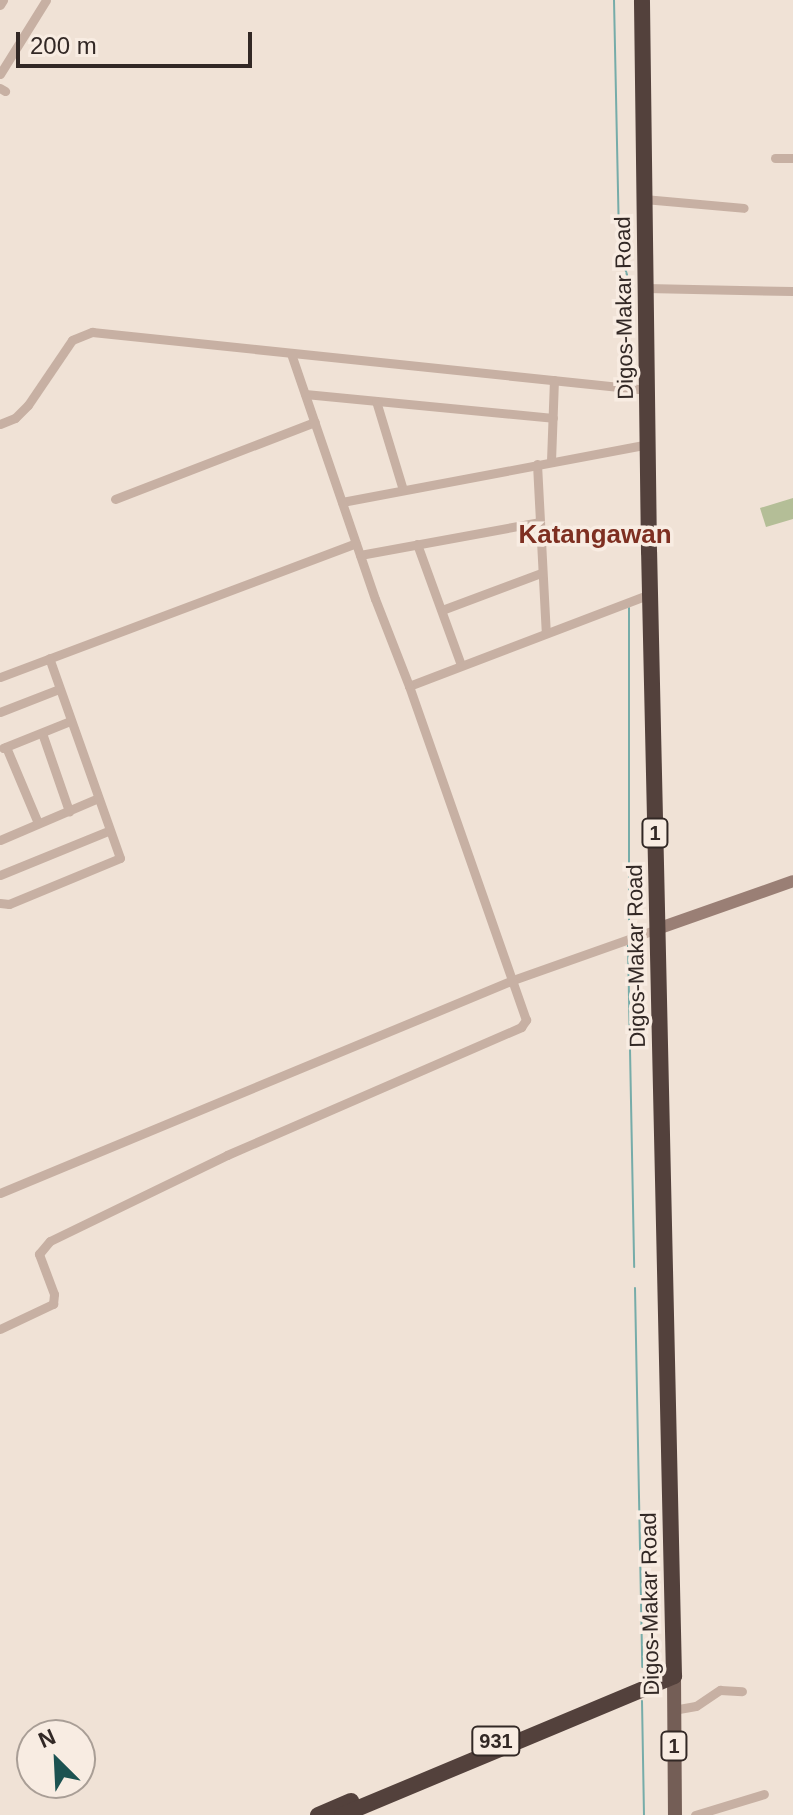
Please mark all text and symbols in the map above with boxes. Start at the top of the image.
scale bar [20,16,256,66]
text: 200 m [30,32,97,59]
street label: Digos-Makar Road [609,216,639,400]
district label: Katangawan [518,519,672,551]
road number: 1 [641,817,669,849]
street label: Digos-Makar Road [621,864,651,1048]
street label: Digos-Makar Road [635,1512,665,1696]
north arrow [16,1719,96,1799]
text: N [34,1724,59,1753]
road number: 931 [470,1725,522,1757]
road number: 1 [660,1730,688,1762]

